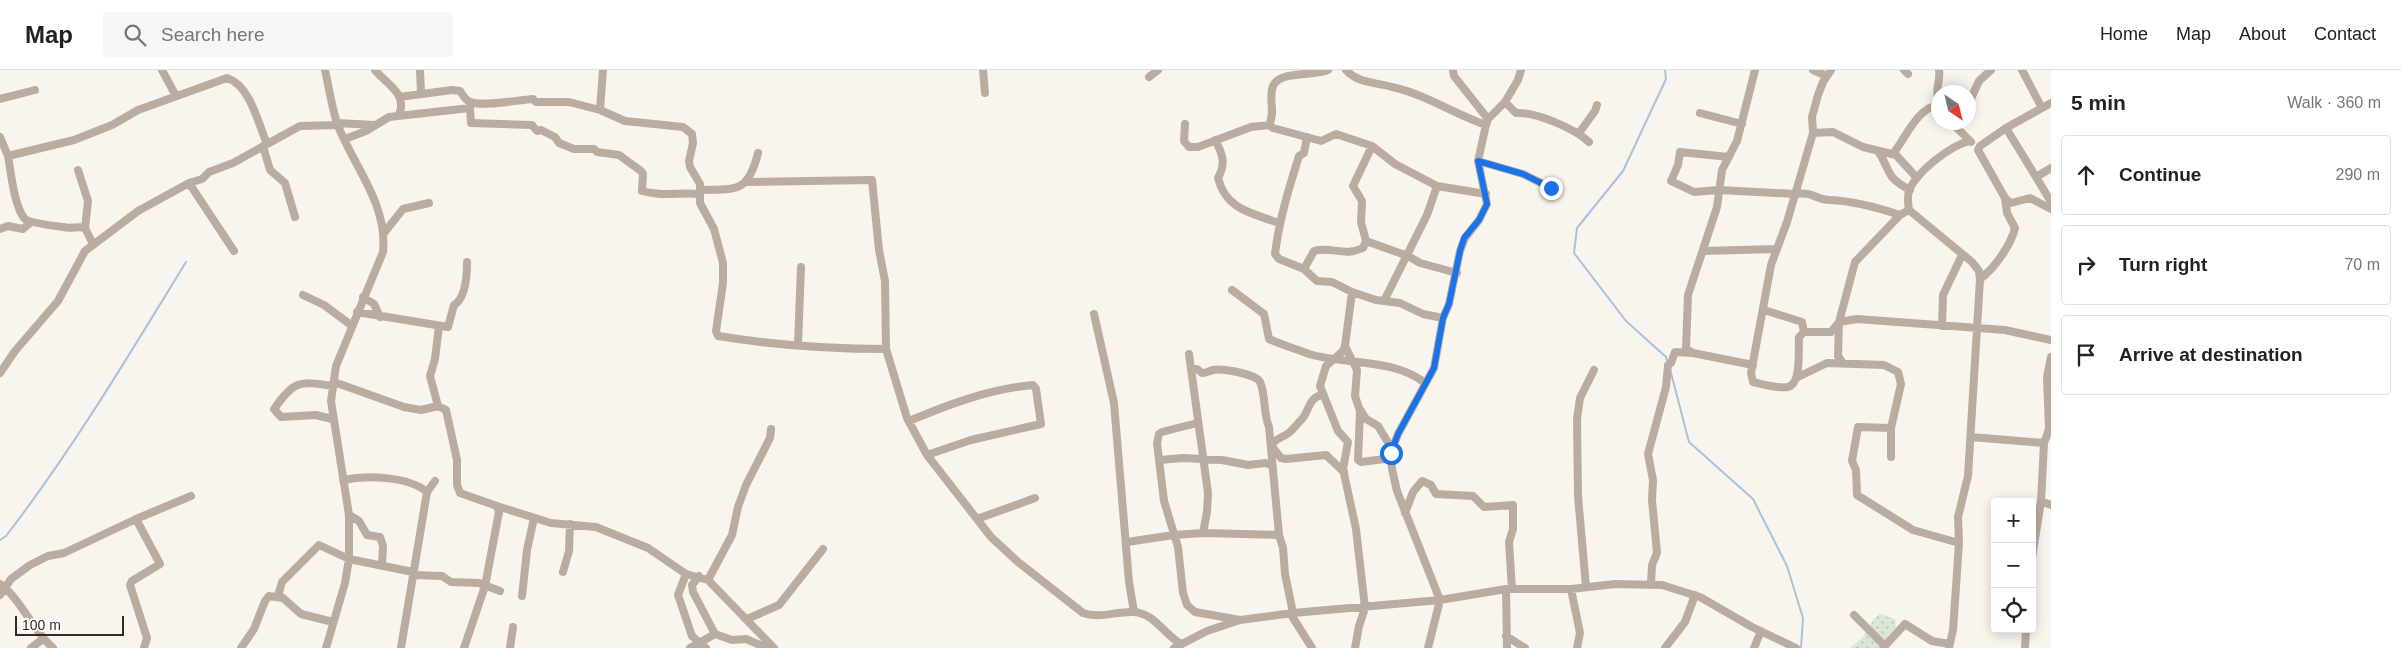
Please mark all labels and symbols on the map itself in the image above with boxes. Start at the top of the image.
north arrow [1931,85,1976,130]
route end [1540,177,1563,200]
route start [1380,442,1403,465]
scale bar [15,613,124,636]

